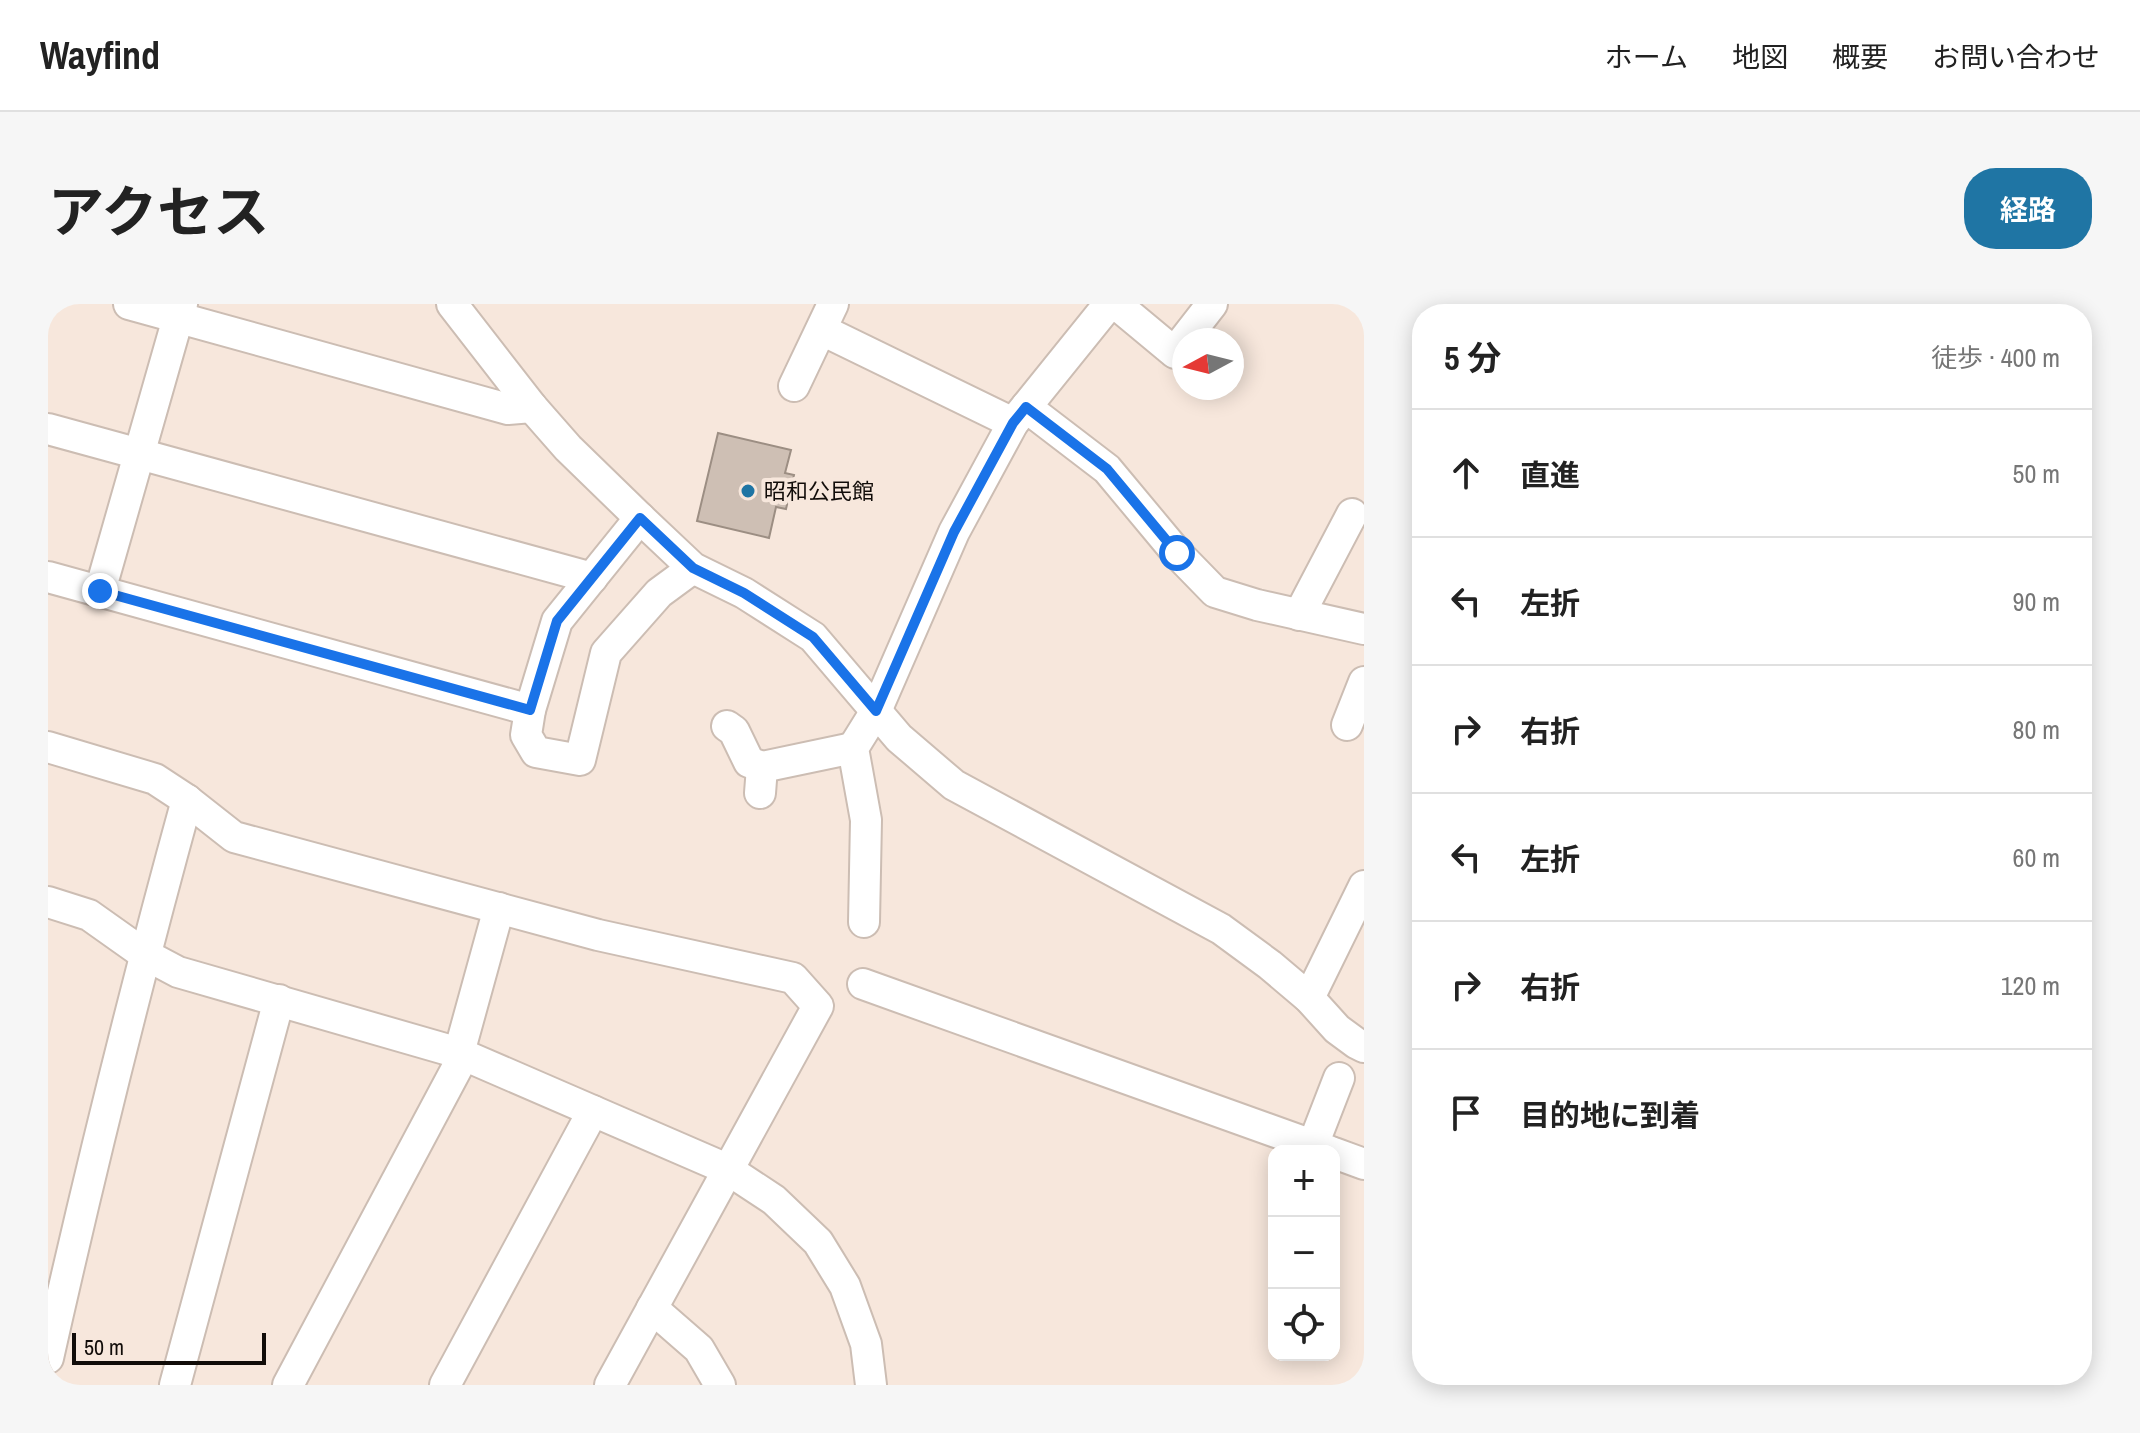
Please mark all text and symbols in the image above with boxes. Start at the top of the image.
text: Wayfind [40,30,160,81]
text: ホーム [1605,38,1688,76]
text: 地図 [1732,38,1788,76]
text: 概要 [1832,38,1888,76]
text: お問い合わせ [1932,38,2100,76]
button: 経路 [1964,168,2092,249]
text: アクセス [48,174,269,249]
north arrow [1172,328,1244,400]
text: 5 分 [1444,335,1501,381]
text: 徒歩 · 400 m [1931,340,2060,375]
icon: ahead [1444,451,1488,495]
text: 直進 [1520,455,1580,495]
text: 50 m [2013,456,2060,491]
place label: 昭和公民館 [764,476,874,506]
marker: 昭和公民館 [739,482,757,500]
route start [1159,535,1195,571]
route end [82,573,118,609]
icon: left [1444,579,1488,623]
text: 左折 [1520,583,1580,623]
text: 90 m [2013,584,2060,619]
icon: right [1444,707,1488,751]
text: 右折 [1520,711,1580,751]
text: 80 m [2013,712,2060,747]
icon: left [1444,835,1488,879]
text: 左折 [1520,839,1580,879]
text: 60 m [2013,840,2060,875]
icon: right [1444,963,1488,1007]
text: 右折 [1520,967,1580,1007]
text: 120 m [2001,968,2060,1003]
icon: arrive [1444,1091,1488,1135]
text: 目的地に到着 [1520,1095,1700,1135]
map controls [1268,1145,1340,1361]
button: + [1268,1145,1340,1217]
button: − [1268,1217,1340,1289]
button: locate [1268,1289,1340,1361]
scale bar [72,1329,266,1365]
text: 50 m [84,1332,124,1362]

